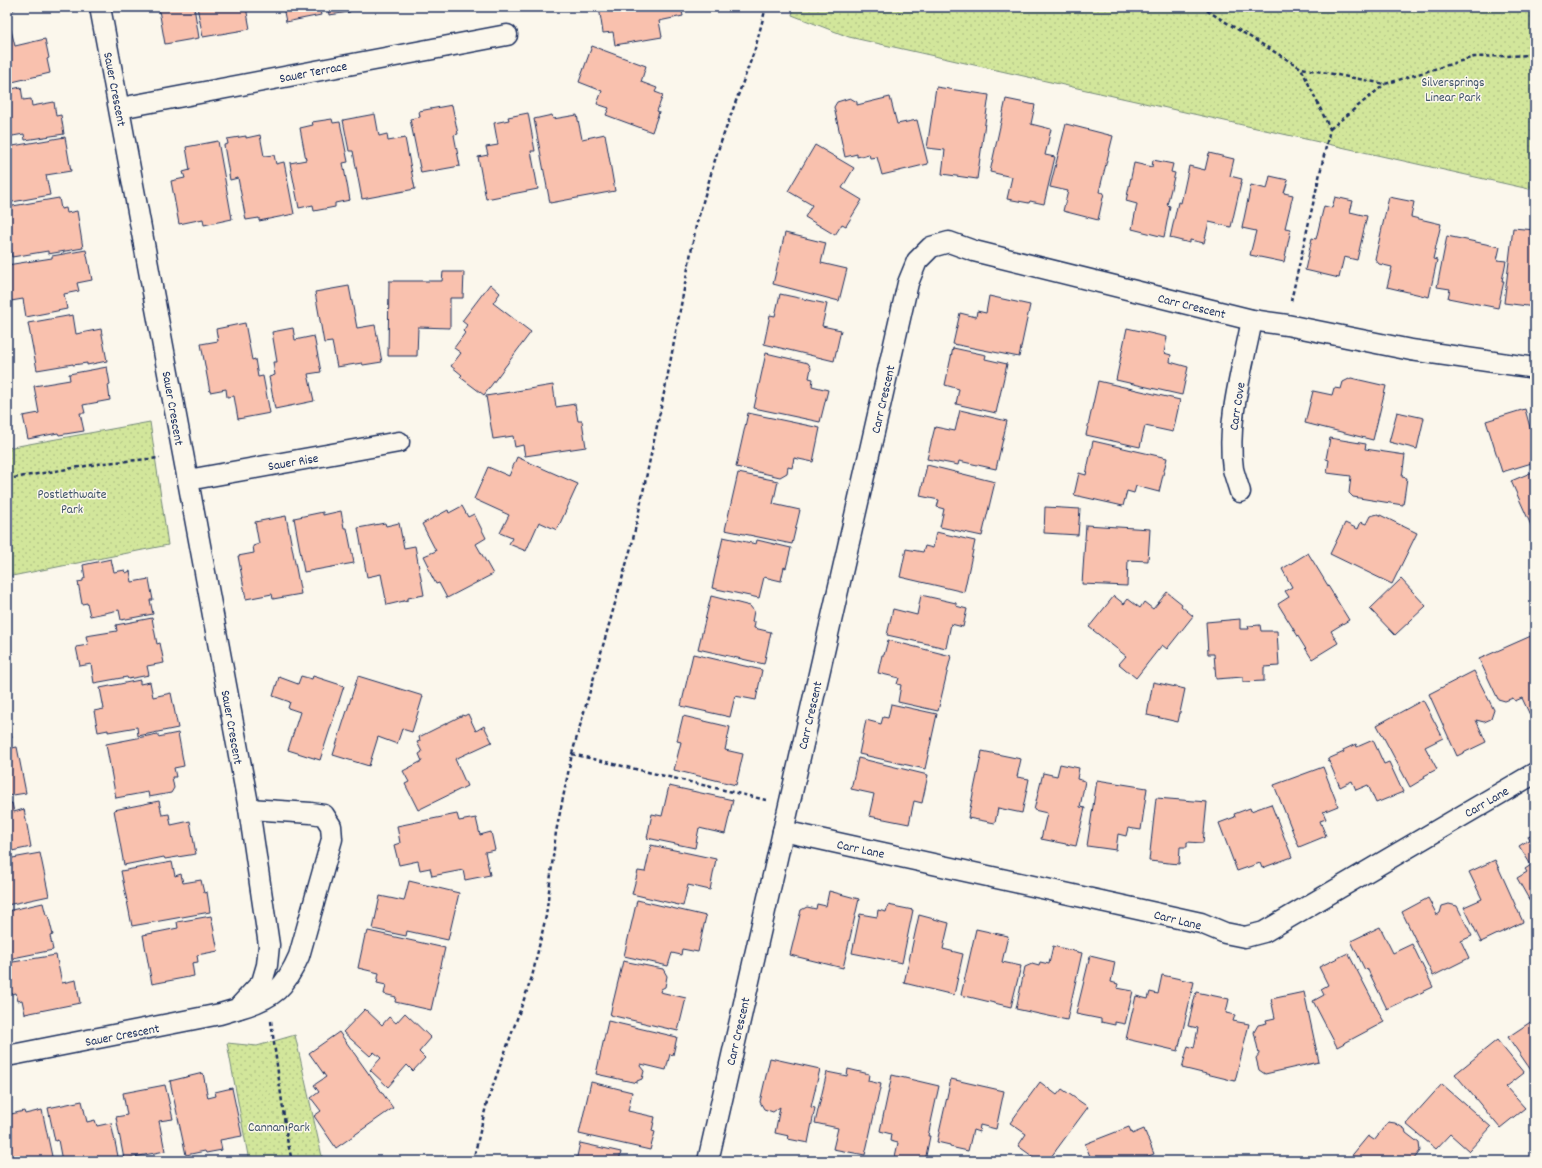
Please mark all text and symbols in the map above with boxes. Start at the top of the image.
street label: Sauer Crescent [97,51,130,128]
street label: Sauer Terrace [278,58,349,89]
park label: Silversprings Linear Park [1421,74,1485,108]
street label: Carr Crescent [1155,290,1228,325]
street label: Carr Crescent [867,363,902,435]
street label: Sauer Crescent [156,370,187,447]
street label: Carr Cove [1225,381,1252,432]
street label: Sauer Rise [267,450,320,477]
park label: Postlethwaite Park [38,486,107,520]
street label: Carr Crescent [794,679,829,751]
street label: Sauer Crescent [215,689,246,766]
street label: Carr Lane [1462,783,1513,823]
street label: Carr Lane [835,836,886,865]
street label: Carr Lane [1152,906,1203,937]
street label: Carr Crescent [722,995,757,1067]
street label: Sauer Crescent [84,1020,161,1053]
park label: Cannan Park [248,1119,310,1138]

